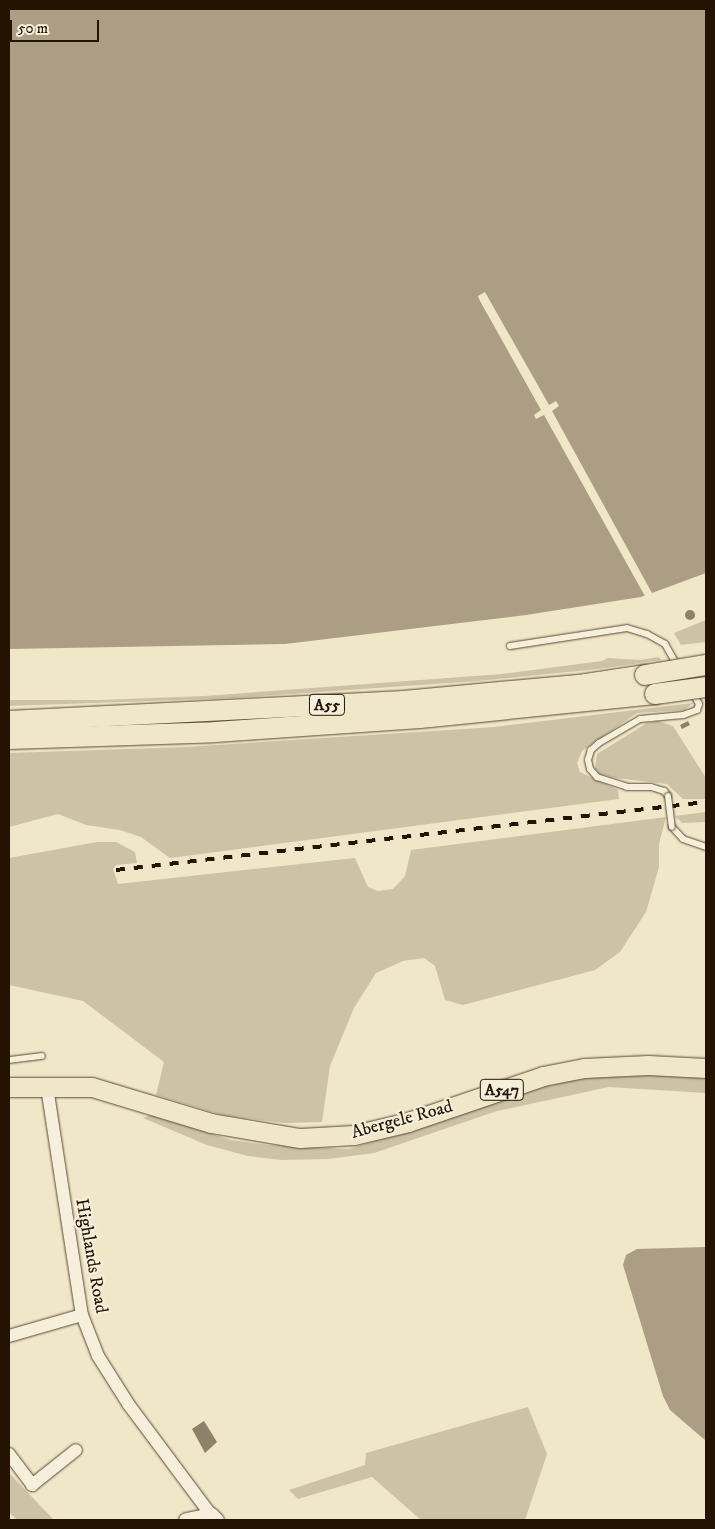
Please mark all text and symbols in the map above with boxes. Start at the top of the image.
scale bar [12,10,101,42]
text: 50 m [18,19,48,38]
road number: A55 [308,692,346,718]
road number: A547 [480,1076,524,1104]
street label: Abergele Road [349,1096,455,1144]
street label: Highlands Road [70,1197,112,1315]

